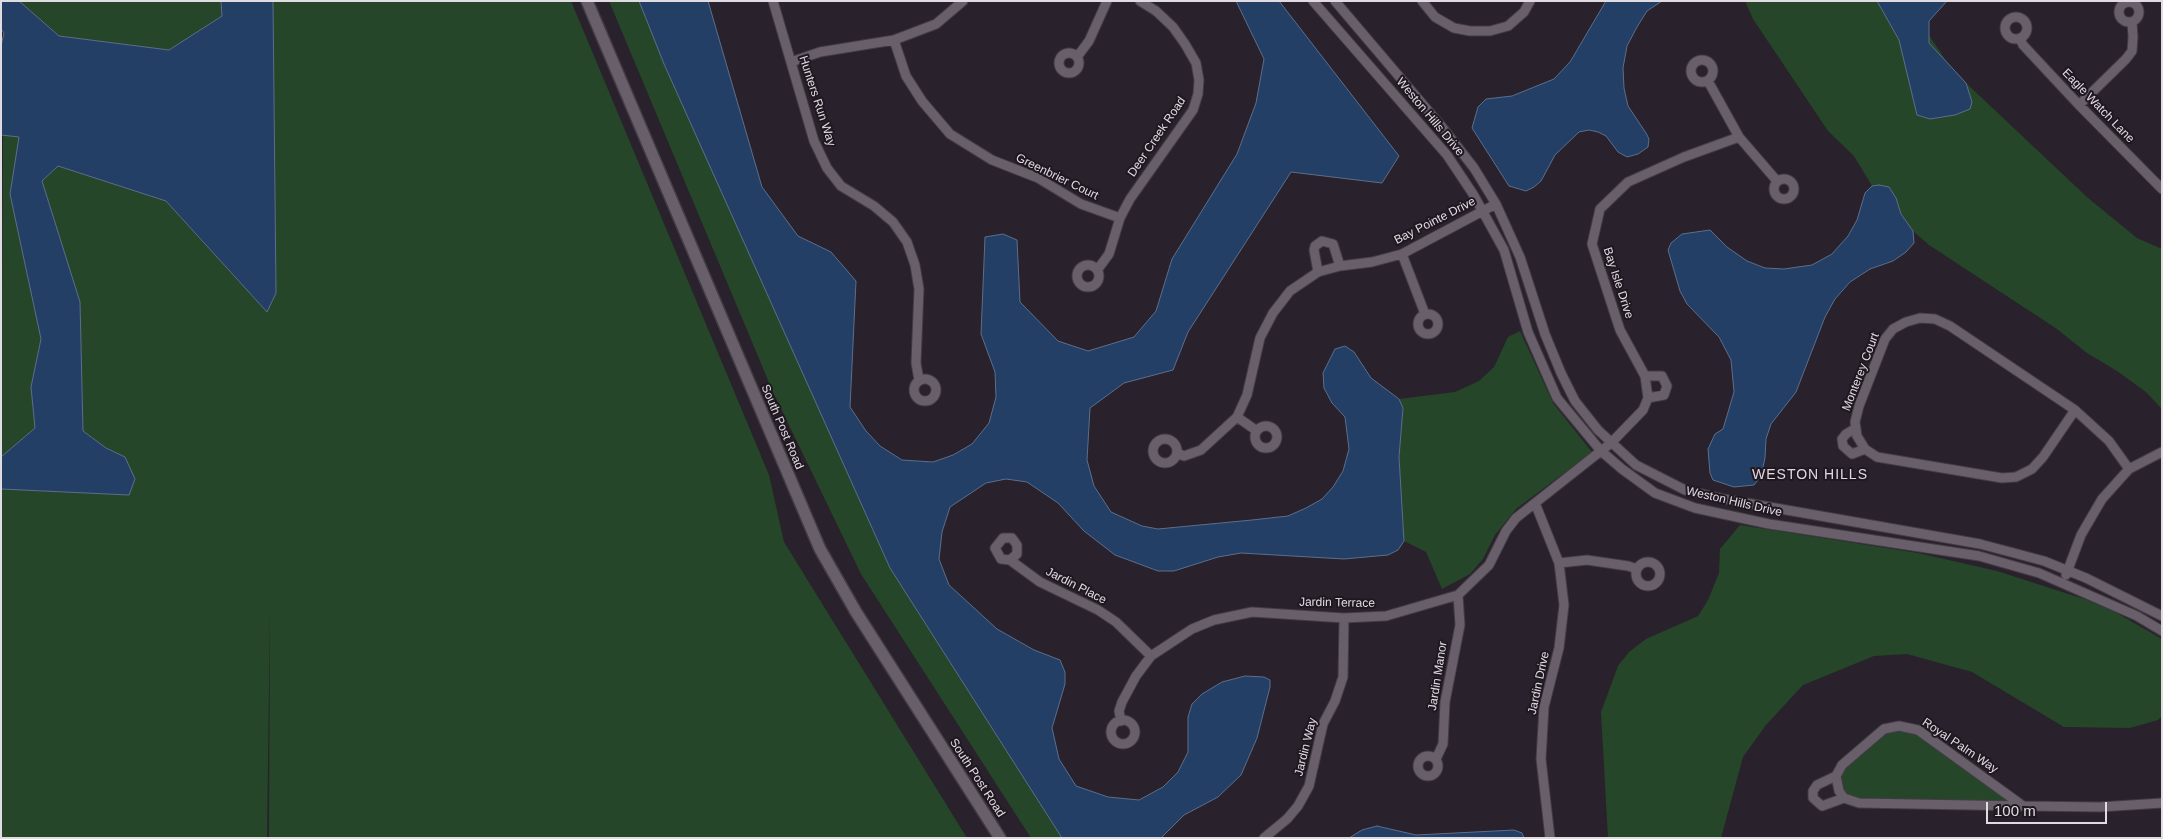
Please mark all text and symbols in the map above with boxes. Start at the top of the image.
street label: Hunters Run Way [796,54,838,148]
street label: Eagle Watch Lane [2059,66,2137,146]
street label: Weston Hills Drive [1393,75,1467,159]
street label: Deer Creek Road [1125,94,1189,180]
street label: Greenbrier Court [1013,151,1101,203]
street label: Bay Pointe Drive [1392,194,1478,248]
street label: Bay Isle Drive [1600,246,1636,320]
street label: Monterey Court [1839,331,1883,413]
street label: South Post Road [758,382,806,472]
district label: WESTON HILLS [1751,467,1869,483]
street label: Weston Hills Drive [1685,484,1783,520]
street label: Jardin Place [1043,565,1109,607]
street label: Jardin Terrace [1299,595,1375,611]
street label: Jardin Manor [1425,640,1451,712]
street label: Jardin Drive [1525,650,1553,716]
street label: Royal Palm Way [1919,715,2001,777]
street label: Jardin Way [1292,716,1320,778]
street label: South Post Road [946,736,1008,820]
scale bar [1988,792,2109,824]
text: 100 m [1994,802,2036,819]

